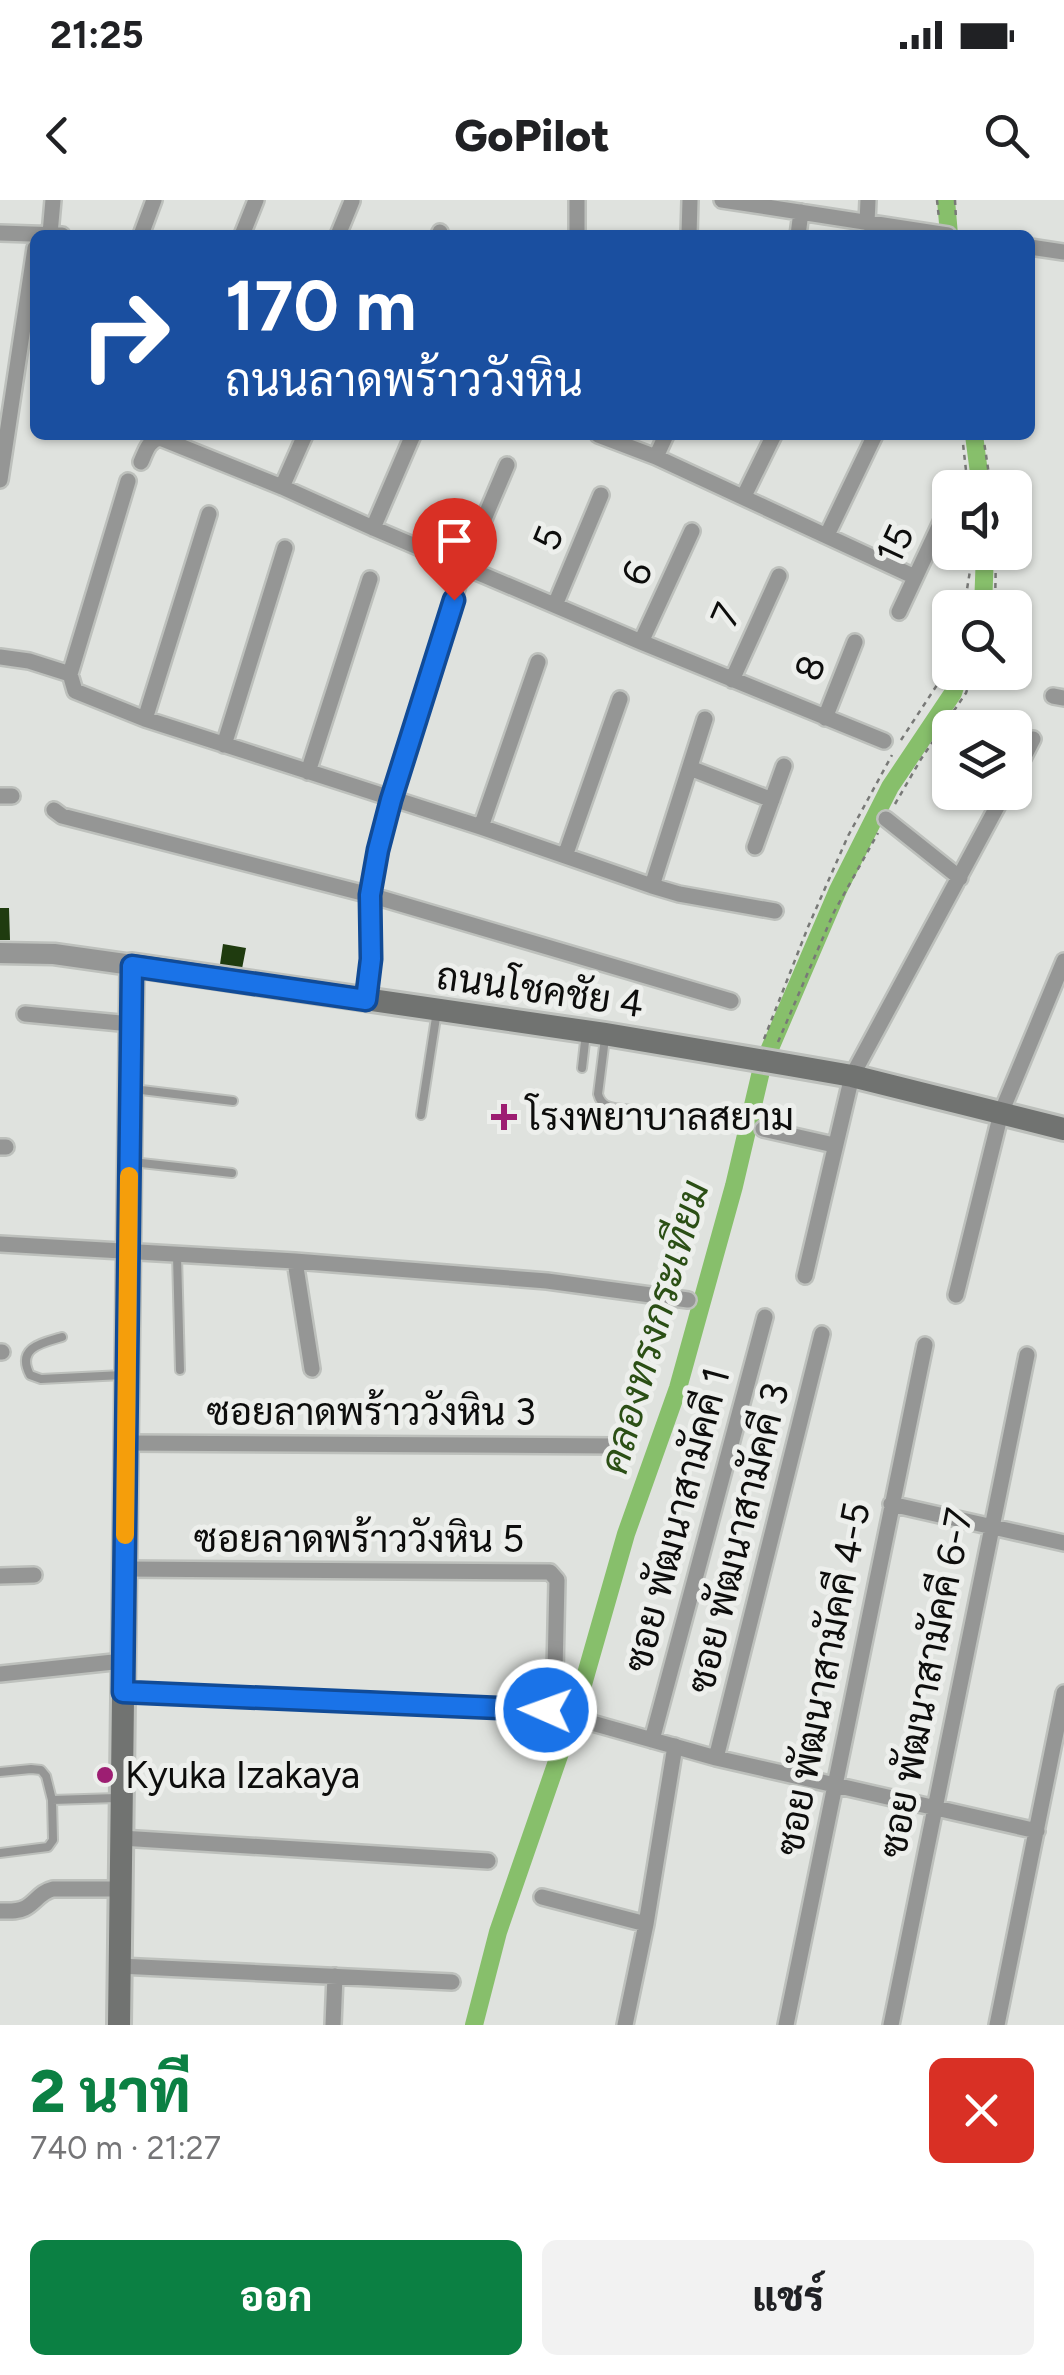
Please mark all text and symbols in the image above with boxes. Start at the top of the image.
text: 21:25 [50,12,144,58]
icon: back [30,108,85,163]
text: GoPilot [454,108,610,162]
icon: search [979,108,1034,163]
text: 170 m [225,263,417,348]
icon: right [60,270,190,400]
text: ถนนลาดพร้าววังหิน [225,353,583,407]
map controls [932,470,1032,810]
button: sound [932,470,1032,570]
pin [412,498,497,601]
icon: arrive [427,513,482,568]
street label: 15 [866,517,924,571]
street label: 5 [523,519,573,557]
street label: 6 [612,554,662,592]
button: search [932,590,1032,690]
street label: 7 [701,596,751,634]
street label: 8 [784,649,836,687]
button: layers [932,710,1032,810]
street label: ถนนโชคชัย 4 [434,952,647,1027]
place label: โรงพยาบาลสยาม [524,1093,794,1140]
marker: โรงพยาบาลสยาม [491,1104,517,1130]
water label: คลองทรงกระเทียม [587,1174,719,1479]
street label: ซอย พัฒนาสามัคคี 1 [614,1363,740,1677]
street label: ซอย พัฒนาสามัคคี 3 [677,1378,799,1698]
street label: ซอยลาดพร้าววังหิน 3 [206,1389,536,1435]
street label: ซอย พัฒนาสามัคคี 4-5 [766,1499,880,1859]
street label: ซอย พัฒนาสามัคคี 6-7 [870,1504,982,1862]
street label: ซอยลาดพร้าววังหิน 5 [194,1516,524,1562]
position arrow [494,1658,598,1762]
place label: Kyuka Izakaya [125,1752,360,1798]
marker: Kyuka Izakaya [94,1764,116,1786]
text: 2 นาที [30,2055,191,2127]
button: close [929,2058,1034,2163]
text: 740 m · 21:27 [30,2129,221,2167]
button: ออก [30,2240,522,2355]
button: แชร์ [542,2240,1034,2355]

